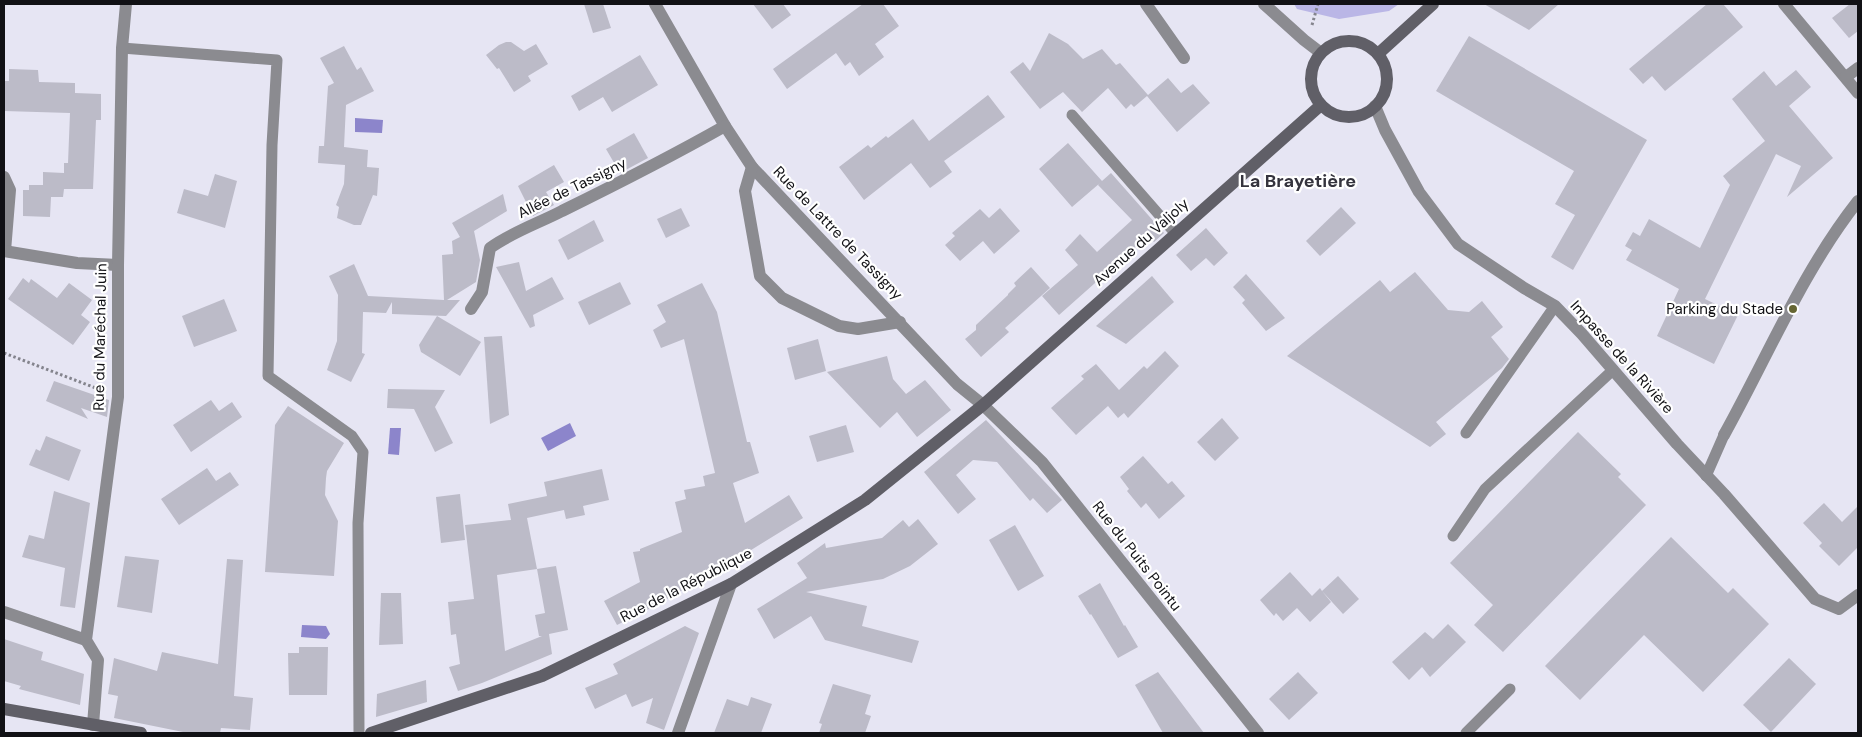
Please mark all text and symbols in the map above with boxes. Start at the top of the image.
street label: Allée de Tassigny [514,153,630,223]
street label: Rue de Lattre de Tassigny [769,162,908,305]
district label: La Brayetière [1240,169,1356,193]
street label: Avenue du Valjoly [1089,193,1193,290]
street label: Rue du Maréchal Juin [89,263,111,411]
street label: Impasse de la Rivière [1566,296,1678,418]
place label: Parking du Stade [1666,299,1783,319]
marker: Parking du Stade [1787,303,1799,315]
street label: Rue du Puits Pointu [1088,497,1186,615]
street label: Rue de la République [617,543,755,627]

